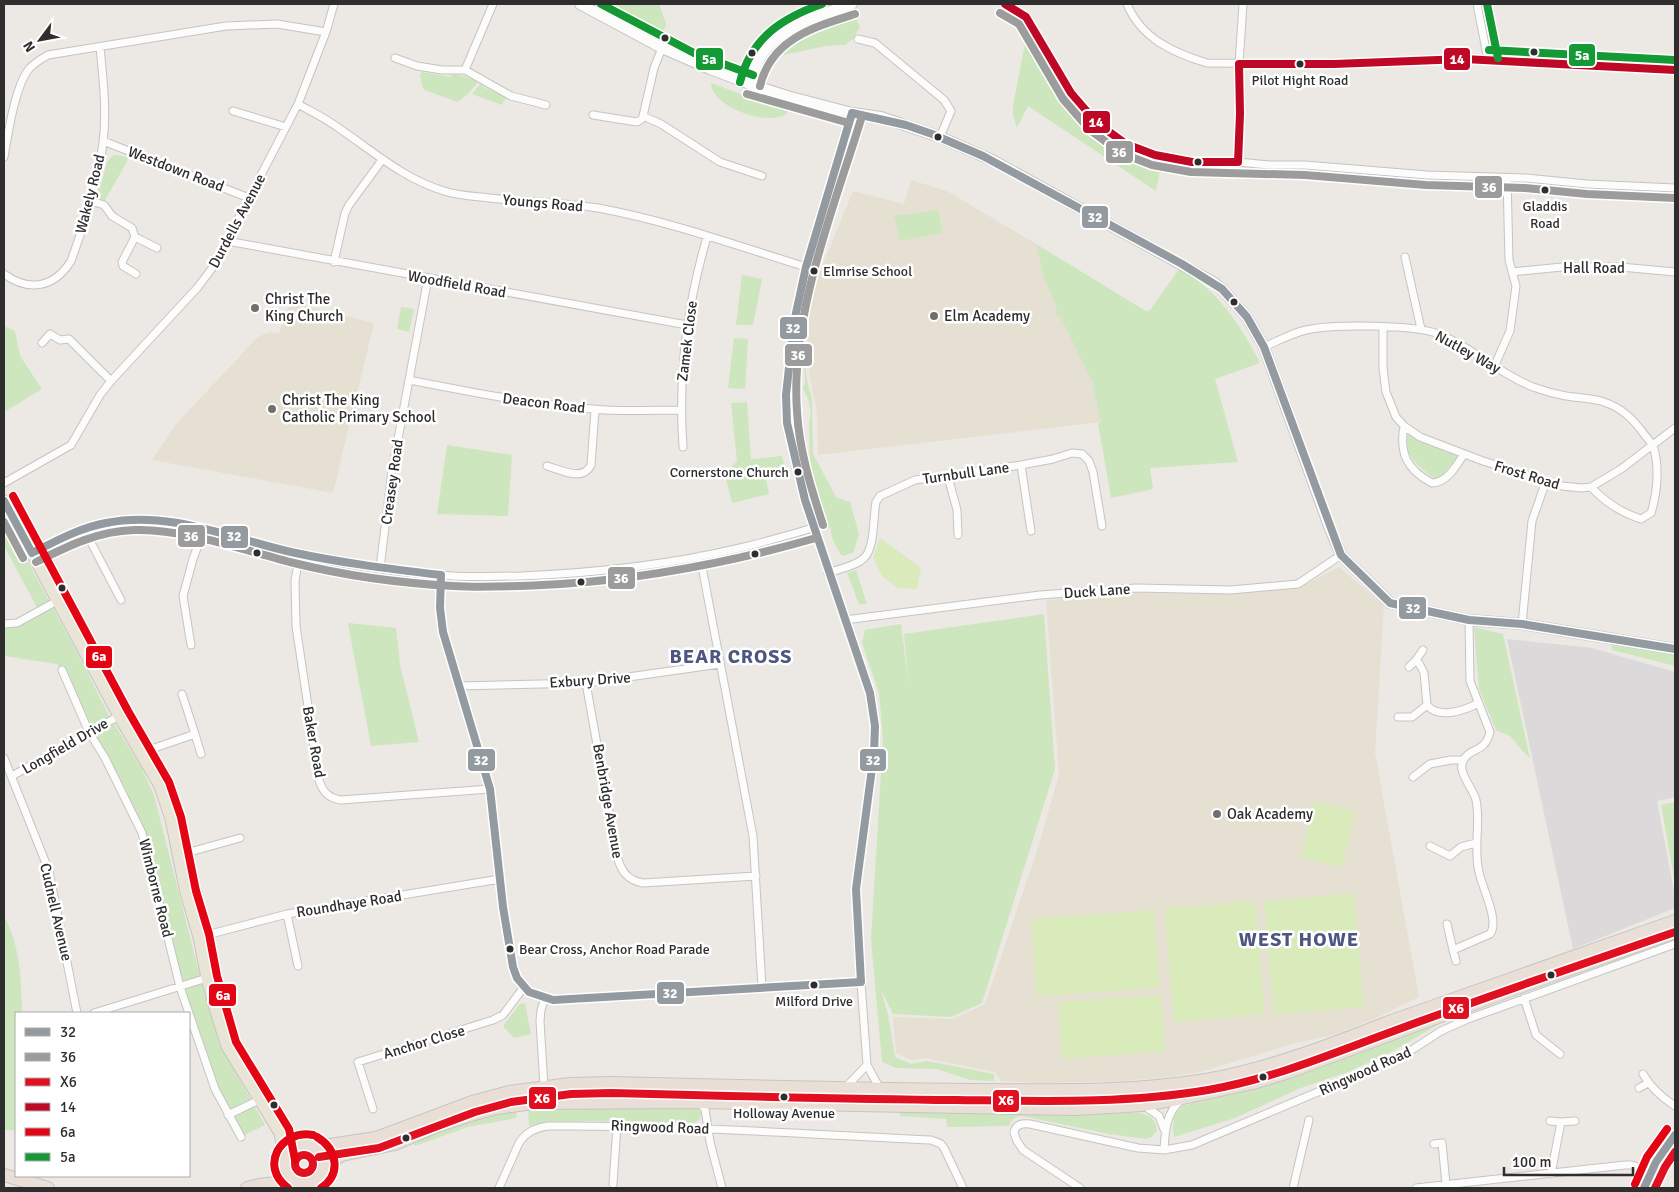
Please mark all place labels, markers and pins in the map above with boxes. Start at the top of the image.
unlabelled marker [660,33,670,43]
unlabelled marker [1529,47,1539,57]
unlabelled marker [747,48,757,58]
marker: Pilot Hight Road [1295,59,1305,69]
place label: Pilot Hight Road [1251,72,1349,89]
unlabelled marker [933,132,943,142]
unlabelled marker [1193,157,1203,167]
marker: Gladdis Road [1540,185,1550,195]
place label: Gladdis Road [1523,198,1567,232]
place label: Elmrise School [823,263,912,280]
marker: Elmrise School [809,266,819,276]
place label: Christ The King Church [265,290,343,325]
unlabelled marker [1229,297,1239,307]
marker: Christ The King Church [249,302,261,314]
place label: Elm Academy [944,307,1030,325]
marker: Elm Academy [928,310,940,322]
place label: Christ The King Catholic Primary School [282,391,436,426]
marker: Christ The King Catholic Primary School [266,403,278,415]
place label: Cornerstone Church [670,464,789,481]
marker: Cornerstone Church [793,467,803,477]
unlabelled marker [252,548,262,558]
unlabelled marker [750,549,760,559]
unlabelled marker [576,577,586,587]
unlabelled marker [57,583,67,593]
place label: Oak Academy [1227,805,1313,823]
marker: Oak Academy [1211,808,1223,820]
place label: Bear Cross, Anchor Road Parade [519,941,710,958]
marker: Bear Cross, Anchor Road Parade [505,944,515,954]
unlabelled marker [1546,970,1556,980]
marker: Milford Drive [809,980,819,990]
place label: Milford Drive [775,993,853,1010]
unlabelled marker [1258,1072,1268,1082]
marker: Holloway Avenue [779,1092,789,1102]
unlabelled marker [269,1100,279,1110]
place label: Holloway Avenue [733,1105,835,1122]
unlabelled marker [401,1133,411,1143]

